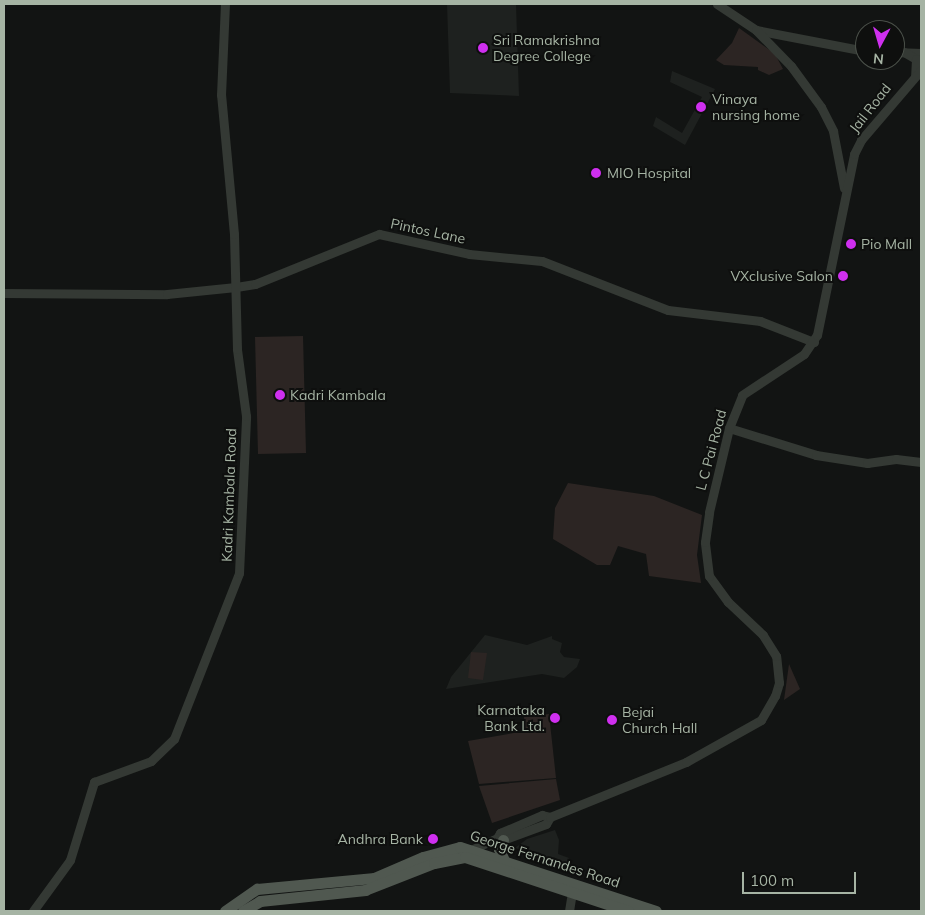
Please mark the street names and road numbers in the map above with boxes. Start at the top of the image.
street label: Jail Road [846,80,894,136]
street label: Pintos Lane [389,215,467,247]
street label: L C Pai Road [692,408,730,492]
street label: Kadri Kambala Road [218,428,240,562]
street label: George Fernandes Road [468,827,622,891]

